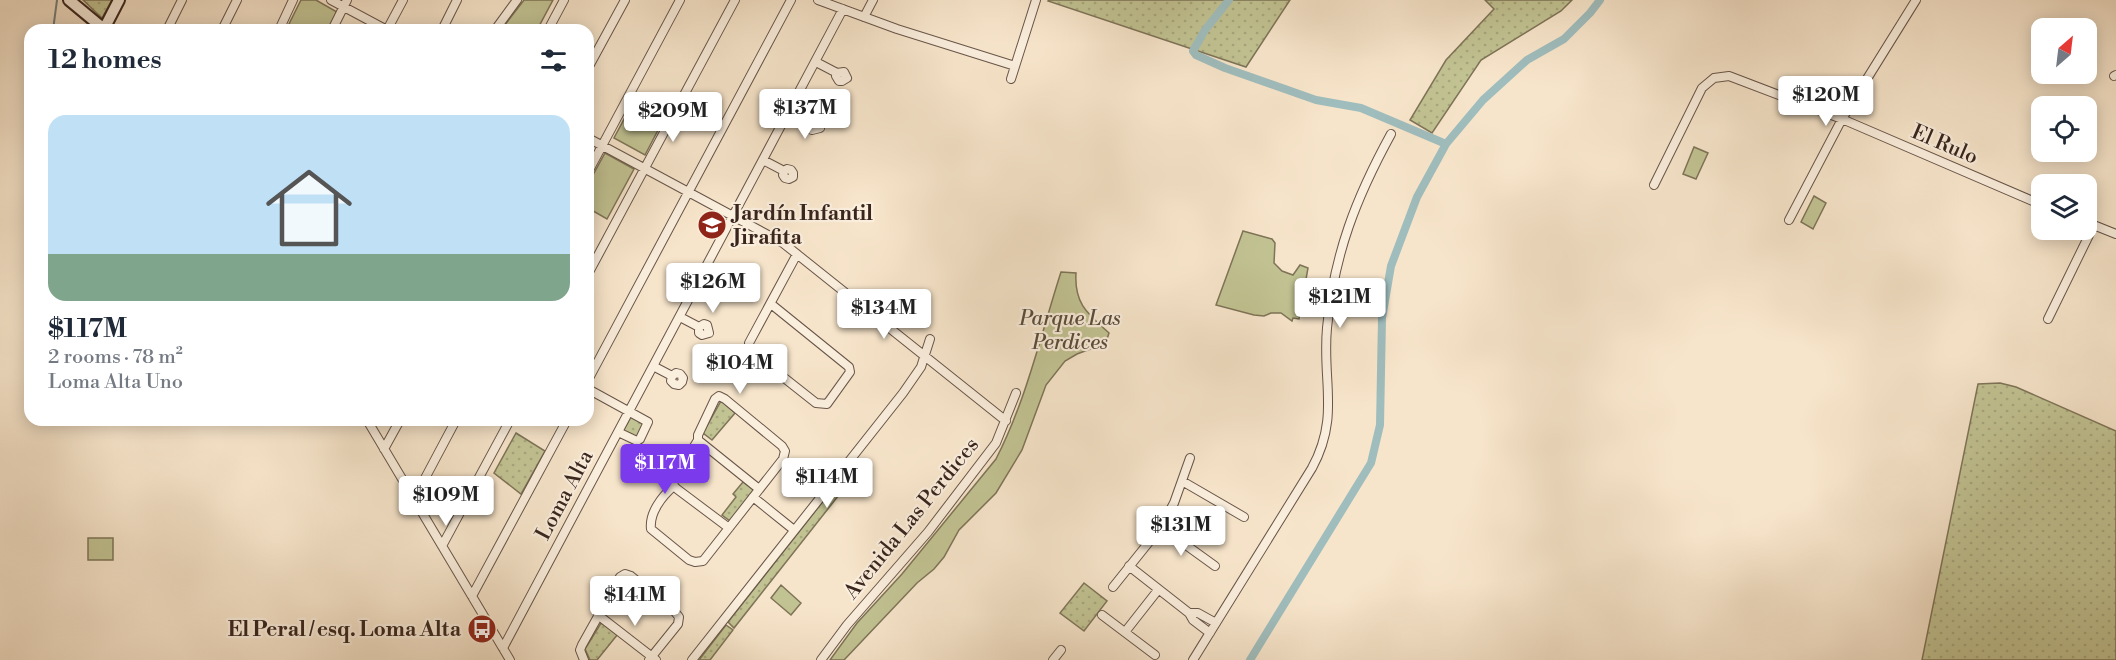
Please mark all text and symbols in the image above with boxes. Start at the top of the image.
north arrow [2031,18,2097,84]
map controls [2031,18,2097,240]
text: 12 homes [48,44,162,76]
icon: filters [537,44,570,77]
pin: $120M [1784,76,1868,127]
text: $120M [1792,83,1860,108]
pin: $137M [763,89,847,140]
pin: $209M [631,92,715,143]
text: $137M [773,96,837,121]
button: locate [2031,96,2097,162]
text: $209M [638,99,708,124]
street label: El Rulo [1908,119,1982,170]
icon: home [255,154,363,262]
button: layers [2031,174,2097,240]
place label: Jardín Infantil Jirafita [730,201,873,251]
school or university icon: Jardín Infantil Jirafita [696,209,728,241]
pin: $126M [671,263,755,314]
text: $126M [680,270,746,295]
pin: $121M [1298,278,1382,329]
text: $121M [1309,285,1371,310]
pin: $134M [842,289,926,340]
text: $134M [851,296,917,321]
park label: Parque Las Perdices [1018,306,1121,356]
text: $117M [48,313,127,345]
pin: $104M [698,344,782,395]
text: 2 rooms · 78 m² [48,345,183,370]
text: $104M [706,351,774,376]
text: Loma Alta Uno [48,370,183,395]
street label: Avenida Las Perdices [838,433,985,605]
pin: $117M [623,444,707,495]
street label: Loma Alta [530,446,600,545]
text: $117M [635,451,695,476]
pin: $114M [785,458,869,509]
text: $114M [796,465,858,490]
pin: $109M [404,476,488,527]
text: $109M [413,483,479,508]
pin: $131M [1139,506,1223,557]
text: $131M [1150,513,1212,538]
pin: $141M [593,576,677,627]
text: $141M [604,583,666,608]
bus stop icon: El Peral / esq. Loma Alta [466,613,498,645]
place label: El Peral / esq. Loma Alta [228,617,462,643]

